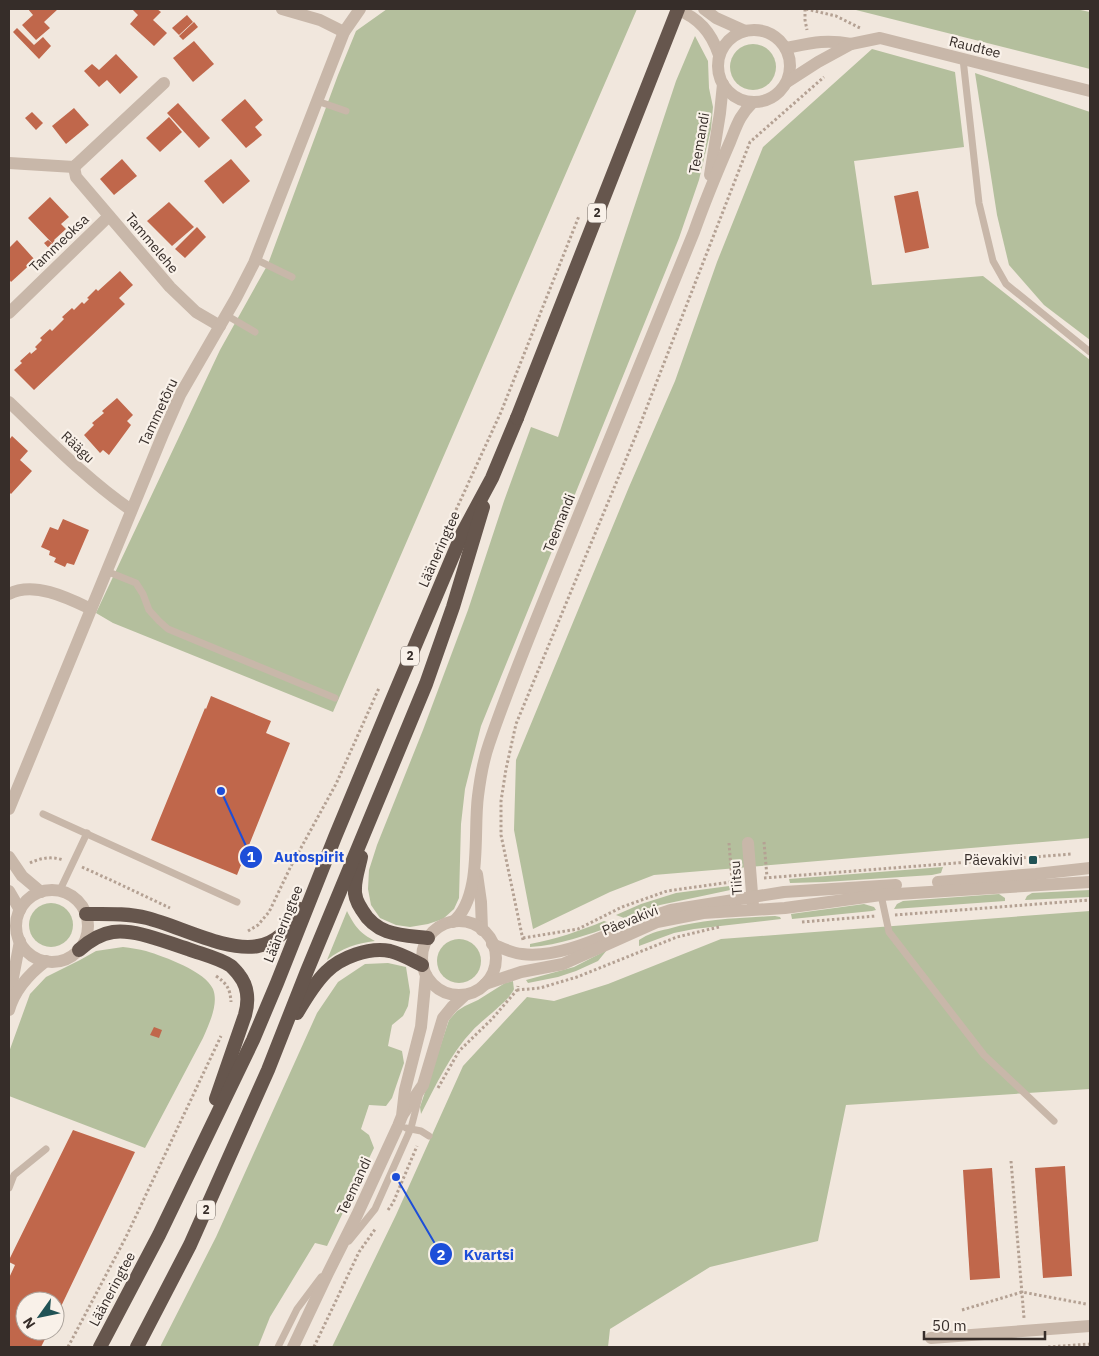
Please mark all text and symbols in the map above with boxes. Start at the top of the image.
street label: Raudtee [947,32,1003,62]
street label: Teemandi [685,111,713,175]
road number: 2 [588,204,606,222]
street label: Tammelehe [121,209,183,277]
street label: Tammeoksa [25,210,93,276]
street label: Tammetõru [135,375,181,449]
street label: Räägu [58,427,98,467]
street label: Teemandi [539,491,579,555]
street label: Lääneringtee [414,508,464,590]
road number: 2 [401,646,419,666]
callout: Autospirit [239,842,354,872]
text: 1 [246,847,256,866]
text: Autospirit [274,847,344,866]
place label: Päevakivi [964,851,1023,869]
marker: Päevakivi [1027,854,1039,866]
street label: Tiitsu [726,860,746,896]
street label: Lääneringtee [259,882,307,965]
street label: Päevakivi [599,901,661,939]
street label: Teemandi [333,1154,375,1218]
road number: 2 [197,1200,215,1220]
callout: Kvartsi [429,1239,524,1269]
text: 2 [436,1245,446,1264]
text: Kvartsi [464,1245,514,1264]
street label: Lääneringtee [85,1248,139,1329]
north arrow [15,1291,65,1341]
scale bar [924,1308,1045,1340]
text: N [19,1314,39,1332]
text: 50 m [932,1316,967,1335]

